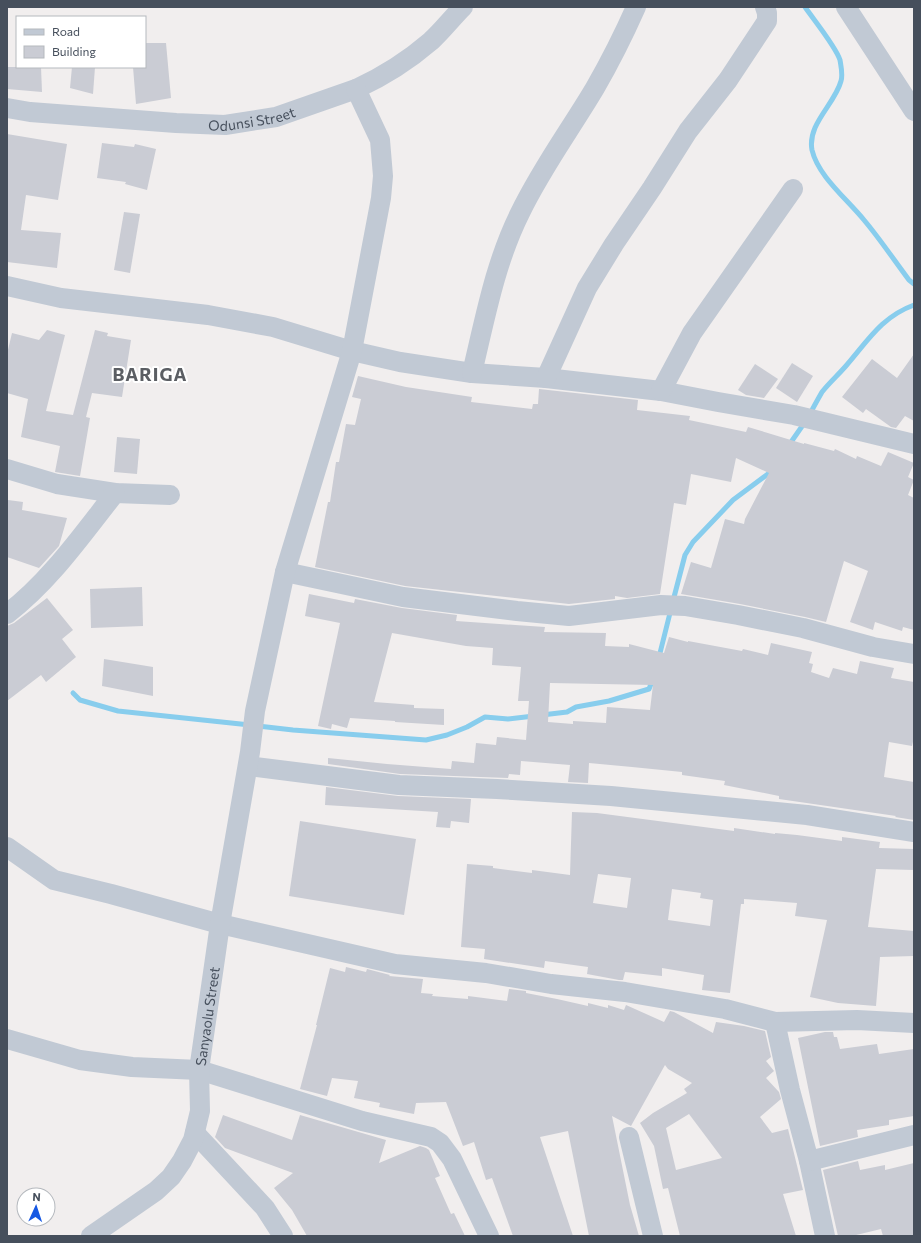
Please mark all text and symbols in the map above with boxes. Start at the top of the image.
legend [16,16,146,68]
text: Road [52,24,80,38]
text: Building [52,44,96,58]
street label: Odunsi Street [208,102,297,134]
district label: BARIGA [113,363,187,385]
street label: Sanyaolu Street [191,965,222,1067]
north arrow [16,1187,56,1227]
text: N [32,1190,41,1203]

